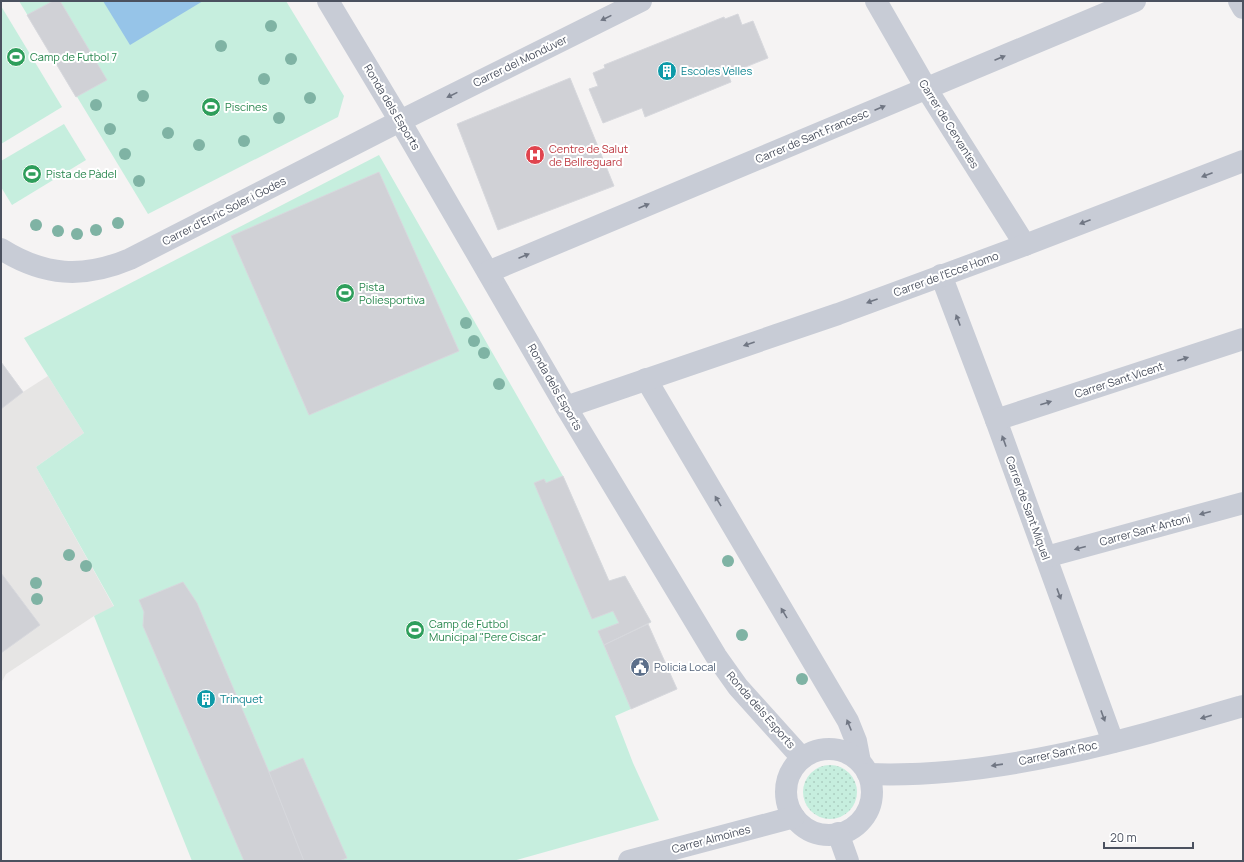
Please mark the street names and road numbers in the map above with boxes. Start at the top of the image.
street label: Carrer del Mondúver [470,31,569,90]
street label: Ronda dels Esports [361,61,424,153]
street label: Carrer de Cervantes [916,76,983,171]
street label: Carrer de Sant Francesc [753,105,871,166]
street label: Carrer d'Enric Soler i Godes [159,173,288,248]
street label: Carrer de l'Ecce Homo [891,247,1001,300]
street label: Ronda dels Esports [525,341,586,433]
street label: Carrer Sant Vicent [1073,358,1165,401]
street label: Carrer de Sant Miquel [1003,454,1054,562]
street label: Carrer Sant Antoni [1098,510,1192,549]
street label: Ronda dels Esports [724,668,799,752]
street label: Carrer Sant Roc [1017,737,1099,768]
street label: Carrer Almoines [670,821,752,856]

